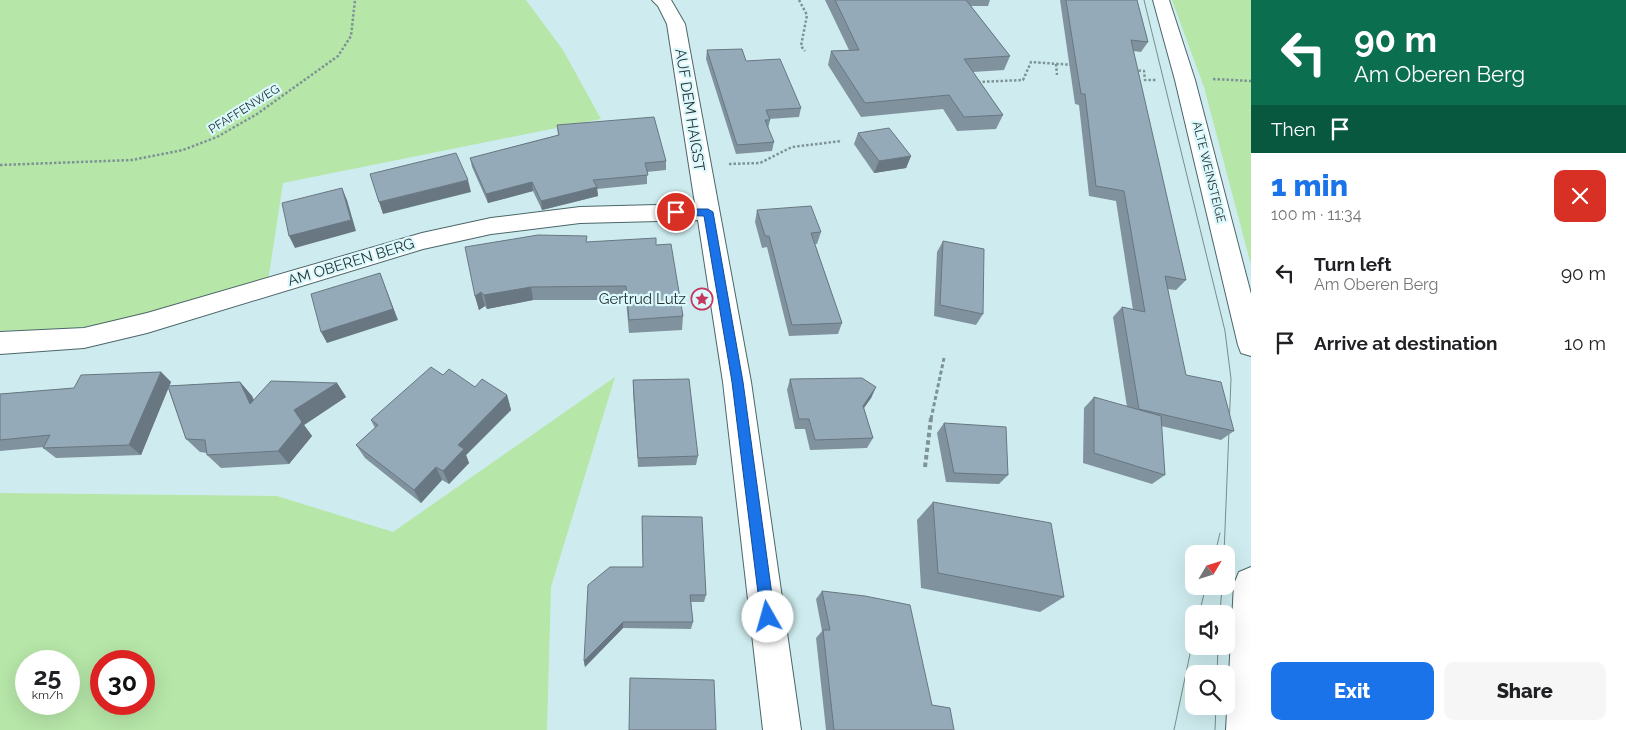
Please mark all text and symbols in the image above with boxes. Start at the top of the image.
text: 90 m [1354,19,1437,60]
icon: left [1271,20,1336,85]
street label: AUF DEM HAIGST [671,47,709,173]
text: Am Oberen Berg [1354,61,1525,87]
street label: PFAFFENWEG [206,82,282,136]
icon: arrive [1326,115,1354,143]
text: Then [1271,118,1316,140]
street label: ALTE WEINSTEIGE [1190,120,1228,224]
text: 1 min [1271,168,1348,203]
button: close [1554,170,1606,222]
pin [655,191,697,233]
icon: arrive [662,198,690,226]
text: 100 m · 11:34 [1271,205,1361,224]
street label: AM OBEREN BERG [285,234,417,290]
text: Turn left [1314,253,1391,275]
icon: left [1271,259,1299,287]
text: 90 m [1561,262,1606,284]
text: Am Oberen Berg [1314,275,1438,294]
place icon: Gertrud Lutz [690,287,714,311]
place label: Gertrud Lutz [599,290,686,308]
icon: arrive [1271,329,1299,357]
text: Arrive at destination [1314,332,1498,354]
text: 10 m [1564,332,1606,354]
north arrow [1185,545,1235,595]
map controls [1185,545,1235,715]
position arrow [741,590,793,642]
button: sound [1185,605,1235,655]
speed limit sign: 30 [90,650,155,715]
text: 25 [34,661,61,691]
button: Exit [1271,662,1434,720]
button: Share [1444,662,1606,720]
button: search [1185,665,1235,715]
text: km/h [32,688,63,702]

